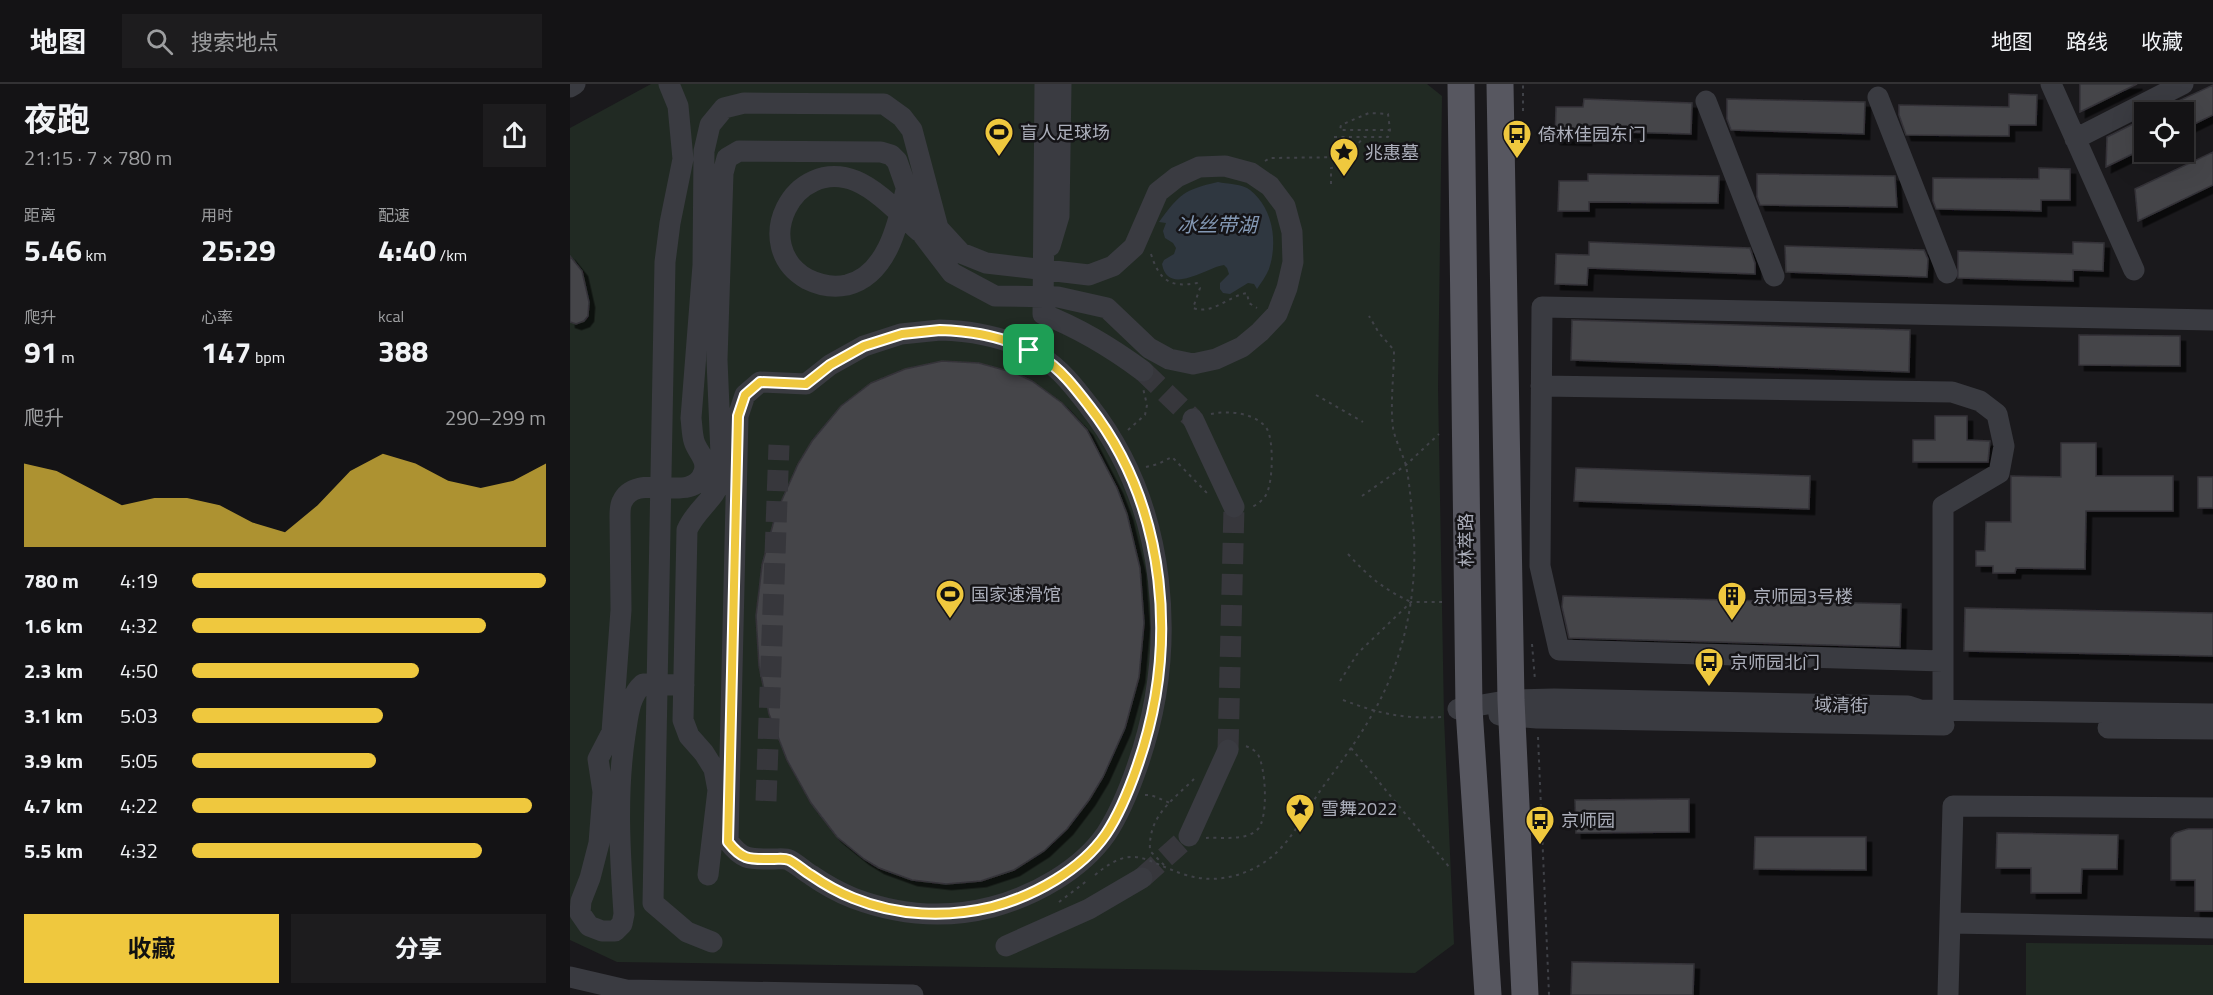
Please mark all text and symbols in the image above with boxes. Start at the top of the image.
search box [122,14,542,68]
text: 地图 [30,20,86,63]
icon: search [143,25,176,58]
text: 搜索地点 [191,25,279,59]
text: 地图 [1991,25,2033,57]
text: 路线 [2066,25,2108,57]
text: 收藏 [2141,25,2183,57]
text: 夜跑 [24,94,90,144]
map controls [2134,102,2194,162]
button: locate [2134,102,2194,162]
button: share [483,104,546,167]
sports icon: 盲人足球场 [983,116,1015,158]
bus stop icon: 倚林佳园东门 [1501,118,1533,160]
place label: 盲人足球场 [1020,119,1110,146]
place label: 倚林佳园东门 [1538,121,1646,148]
place icon: 兆惠墓 [1328,136,1360,178]
place label: 兆惠墓 [1365,139,1419,166]
text: 21:15 · 7 × 780 m [24,142,172,173]
text: 距离 [24,203,56,227]
text: 用时 [201,203,233,227]
text: 配速 [378,203,410,227]
water label: 冰丝带湖 [1177,209,1260,240]
text: 5.46 [24,227,82,273]
text: 25:29 [201,227,276,273]
text: 4:40 [378,227,436,273]
text: km [82,243,107,267]
text: /km [436,243,467,267]
text: kcal [378,304,404,328]
text: 爬升 [24,305,56,329]
text: 心率 [201,305,233,329]
pin [1003,324,1054,375]
text: 388 [378,328,428,374]
text: 91 [24,329,58,375]
text: 147 [201,329,251,375]
icon: arrive [1012,333,1045,366]
text: m [58,345,75,369]
text: bpm [251,345,285,369]
text: 爬升 [24,402,64,433]
text: 290–299 m [445,402,546,433]
street label: 林萃路 [1452,513,1480,567]
text: 780 m [24,565,79,596]
text: 4:19 [120,565,158,596]
sports icon: 国家速滑馆 [934,578,966,620]
building icon: 京师园3号楼 [1716,580,1748,622]
place label: 国家速滑馆 [971,581,1061,608]
place label: 京师园3号楼 [1753,583,1853,610]
text: 1.6 km [24,610,83,641]
text: 4:32 [120,610,158,641]
bus stop icon: 京师园北门 [1693,646,1725,688]
place label: 京师园北门 [1730,649,1820,676]
text: 2.3 km [24,655,83,686]
text: 4:50 [120,655,158,686]
street label: 域清街 [1814,691,1868,719]
text: 3.1 km [24,700,83,731]
text: 5:03 [120,700,158,731]
text: 3.9 km [24,745,83,776]
text: 5:05 [120,745,158,776]
text: 4.7 km [24,790,83,821]
text: 4:22 [120,790,158,821]
place icon: 雪舞2022 [1284,792,1316,834]
place label: 雪舞2022 [1321,795,1397,822]
bus stop icon: 京师园 [1524,804,1556,846]
place label: 京师园 [1561,807,1615,834]
text: 5.5 km [24,835,83,866]
text: 4:32 [120,835,158,866]
button: 收藏 [24,914,279,983]
button: 分享 [291,914,546,983]

